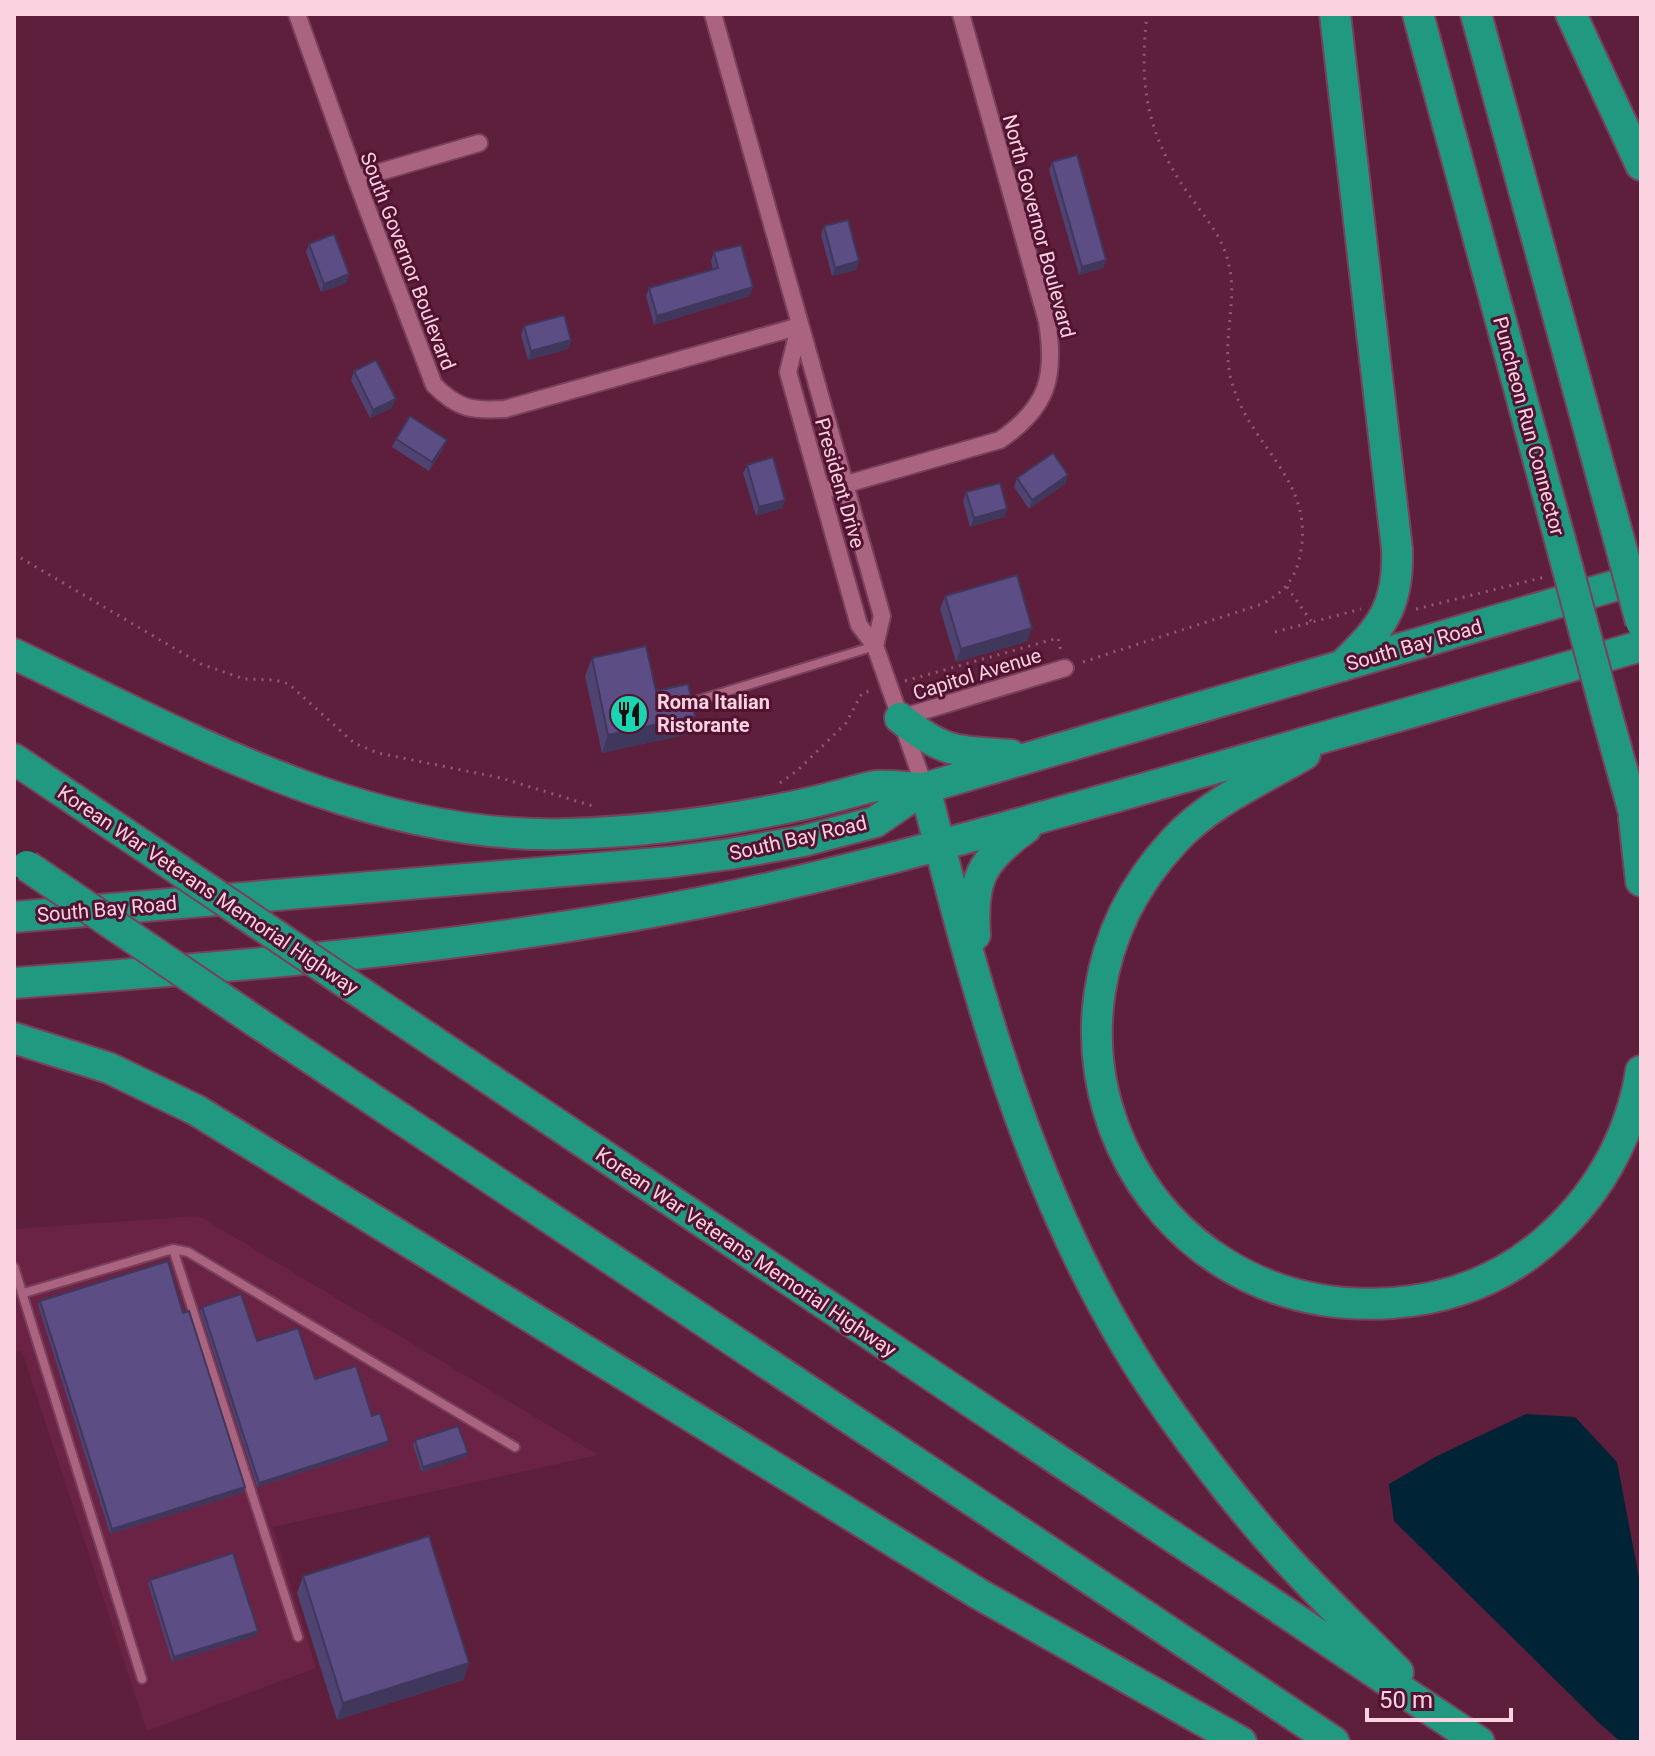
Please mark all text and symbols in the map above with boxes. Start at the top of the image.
street label: North Governor Boulevard [998,112,1080,340]
street label: South Governor Boulevard [355,149,461,373]
street label: Puncheon Run Connector [1488,314,1570,538]
street label: President Drive [810,415,870,551]
street label: South Bay Road [1343,614,1485,676]
street label: Capitol Avenue [910,643,1044,705]
place label: Roma Italian Ristorante [657,690,770,737]
restaurant icon: Roma Italian Ristorante [608,693,650,735]
street label: Korean War Veterans Memorial Highway [53,780,363,1000]
street label: South Bay Road [727,811,869,865]
street label: South Bay Road [36,891,178,927]
street label: Korean War Veterans Memorial Highway [591,1142,901,1362]
scale bar [1367,1672,1511,1722]
text: 50 m [1379,1686,1433,1714]

